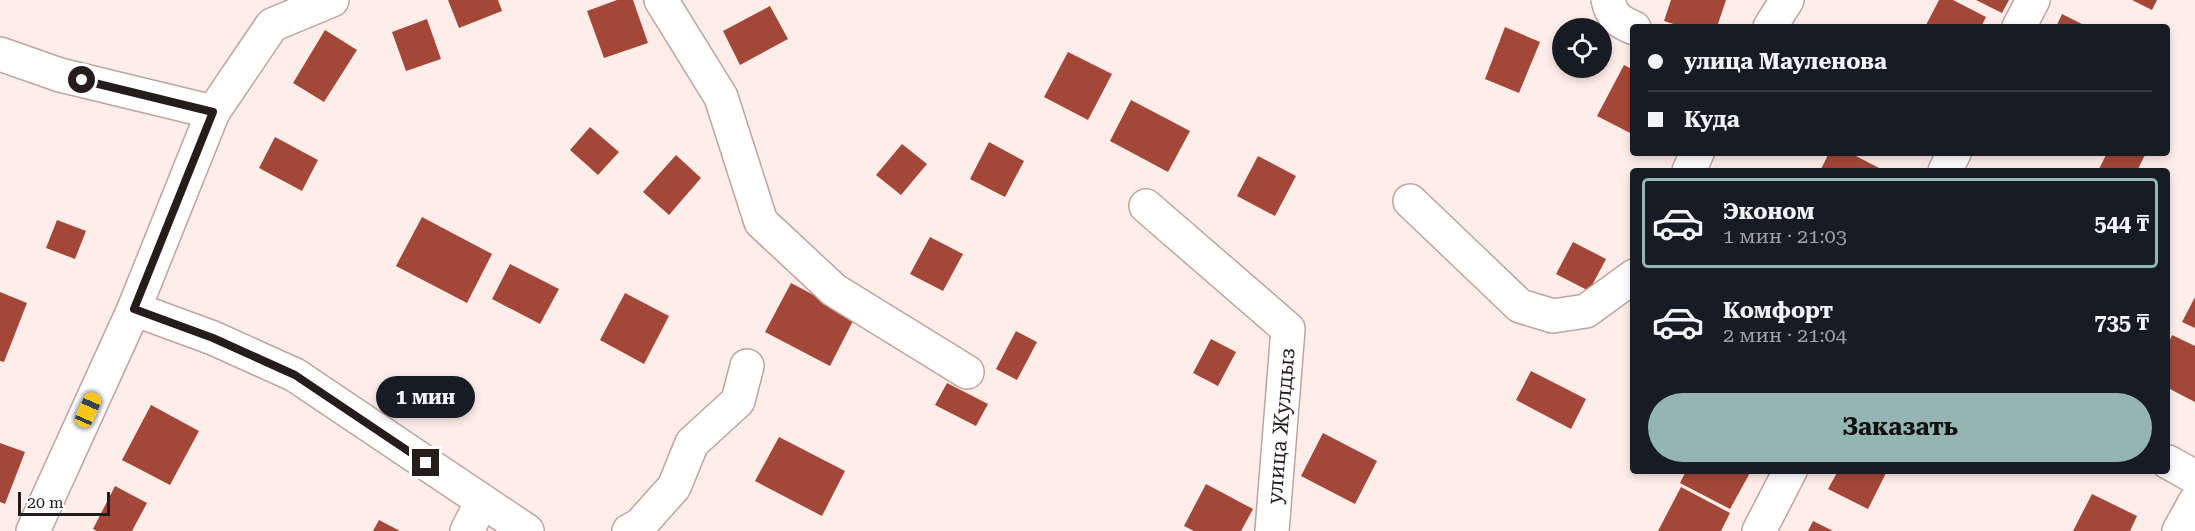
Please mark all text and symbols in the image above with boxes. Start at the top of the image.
map controls [1552,18,1612,78]
button: locate [1552,18,1612,78]
text: улица Мауленова [1684,49,1887,74]
route start [68,66,95,93]
text: Куда [1684,107,1740,132]
icon: car [1651,196,1705,250]
text: Эконом [1723,199,1814,224]
text: 544 ₸ [2094,211,2149,236]
text: 1 мин · 21:03 [1723,224,1847,248]
icon: car [1651,295,1705,349]
text: Комфорт [1723,298,1833,323]
text: 735 ₸ [2094,310,2149,335]
text: 2 мин · 21:04 [1723,323,1847,347]
street label: улица Жулдыз [1262,347,1300,505]
callout: 1 мин [376,376,476,418]
text: 1 мин [396,385,455,409]
car [72,390,104,430]
button: Заказать [1648,393,2152,462]
route end [412,449,439,476]
scale bar [18,489,110,516]
text: 20 m [27,493,64,512]

